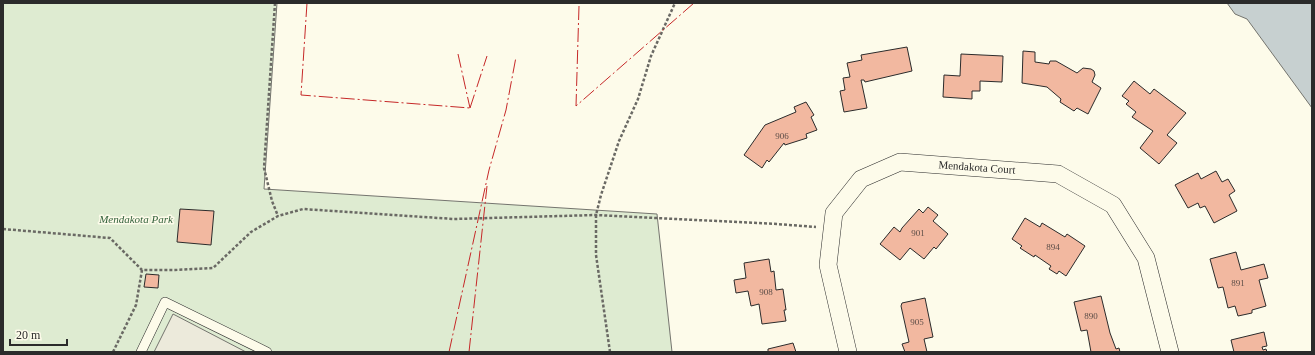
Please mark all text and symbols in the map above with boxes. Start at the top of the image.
house number: 906 [775,131,789,141]
street label: Mendakota Court [938,158,1016,176]
park label: Mendakota Park [98,213,174,225]
house number: 901 [911,228,925,238]
house number: 894 [1046,242,1060,252]
house number: 891 [1231,278,1245,288]
house number: 908 [759,287,773,297]
house number: 890 [1084,311,1098,321]
house number: 905 [910,317,924,327]
scale bar [10,321,67,347]
text: 20 m [16,328,41,342]

